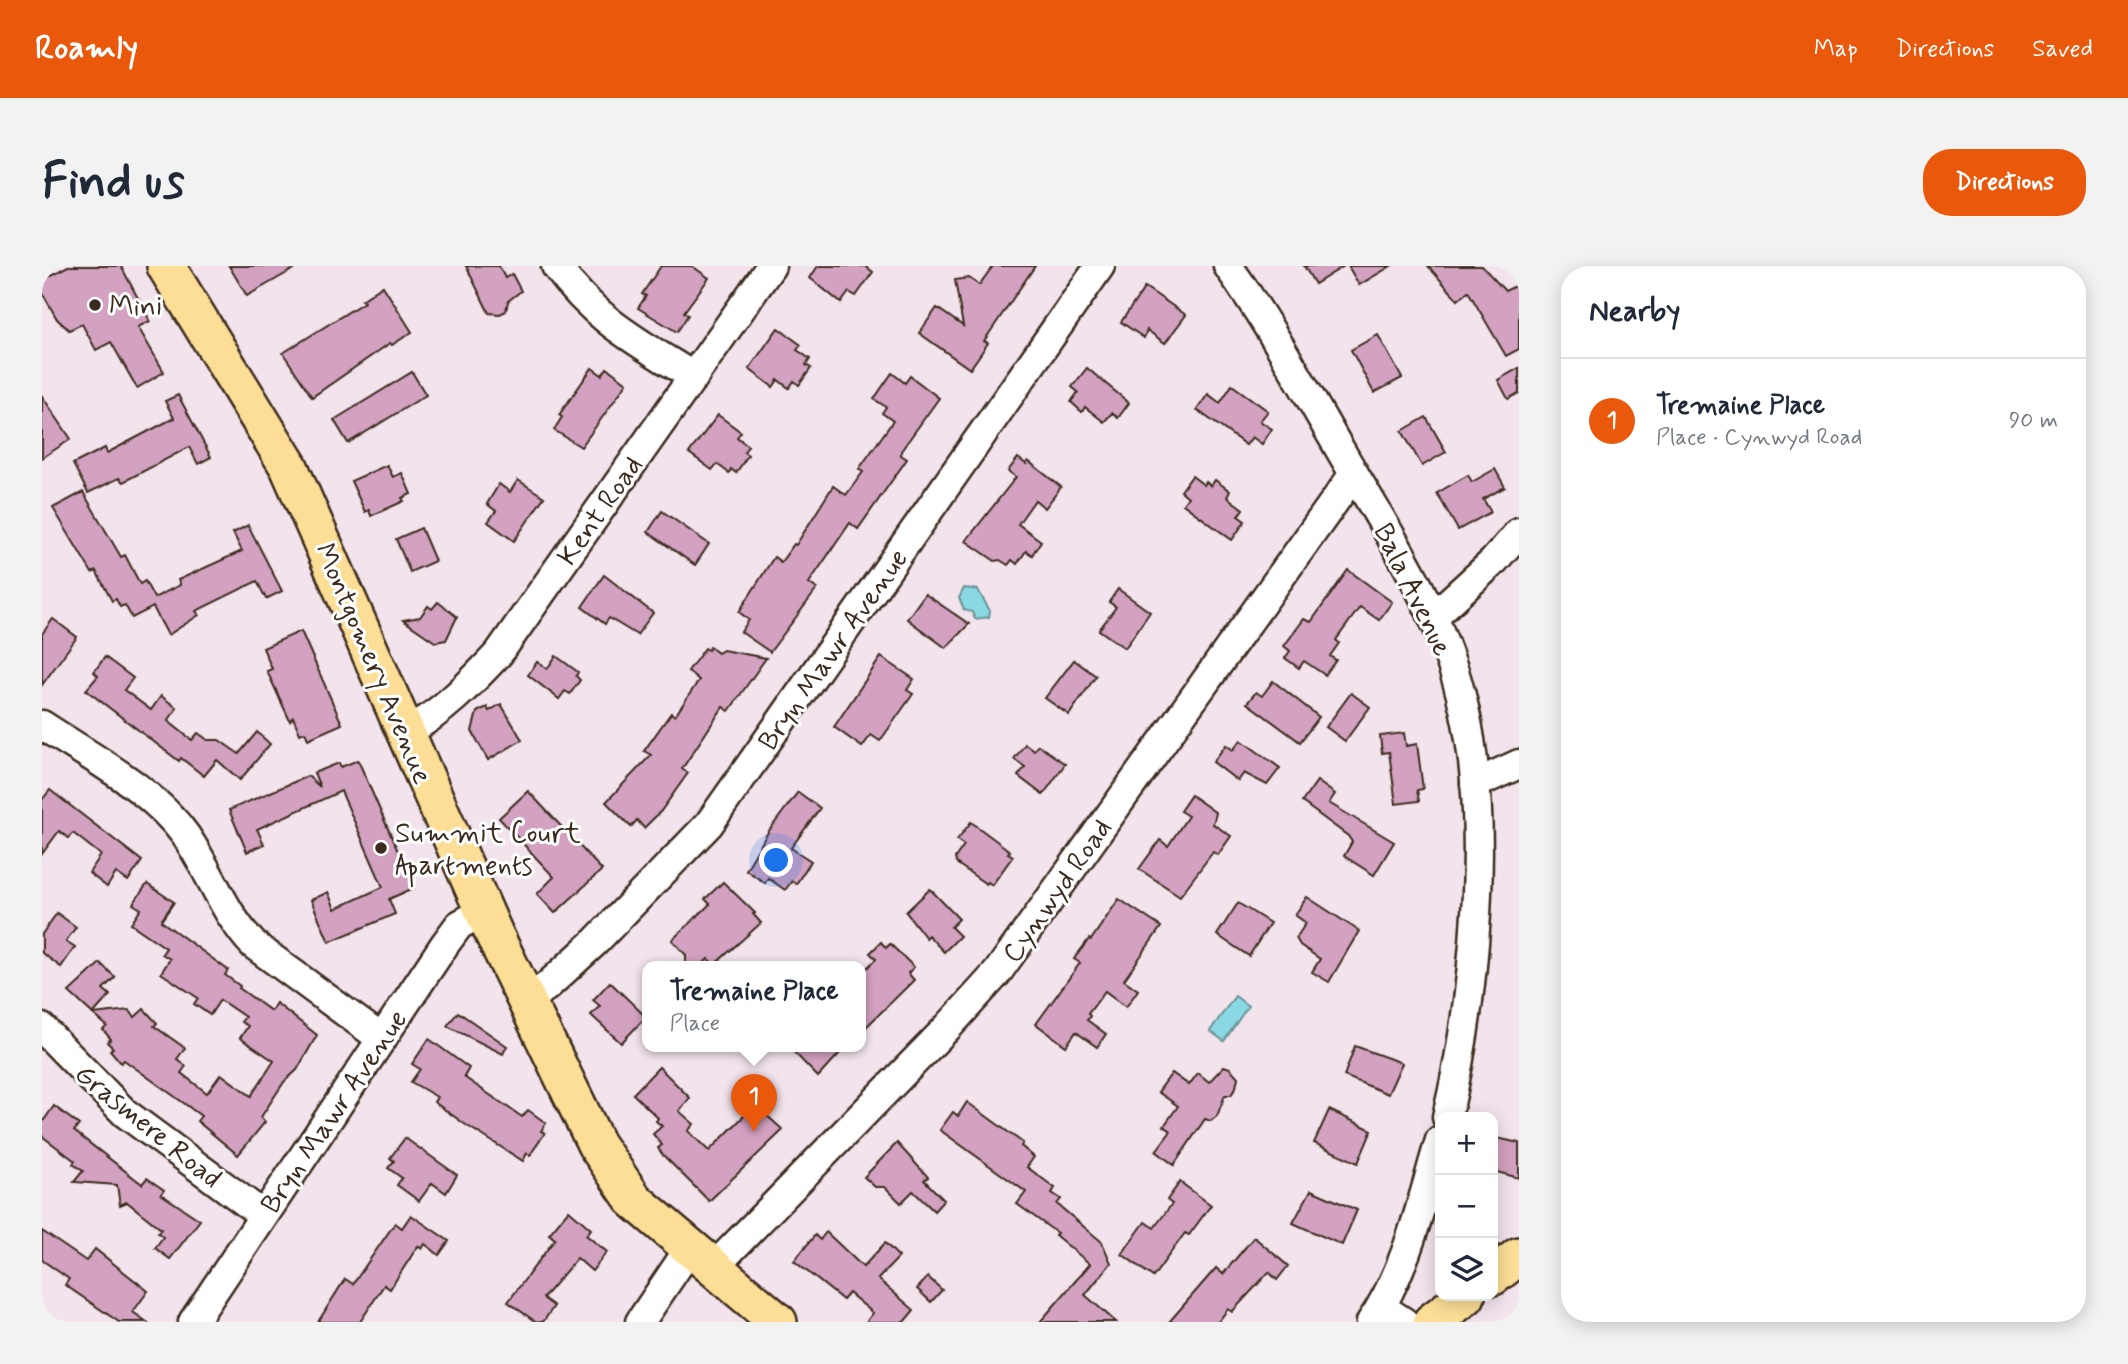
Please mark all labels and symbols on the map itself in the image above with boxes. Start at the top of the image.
place label: Mini [109,289,162,326]
marker: Mini [87,297,103,313]
street label: Kent Road [550,449,652,574]
street label: Bala Avenue [1364,518,1460,663]
street label: Montgomery Avenue [305,538,440,790]
street label: Bryn Mawr Avenue [751,542,918,759]
street label: Cynwyd Road [995,812,1121,971]
place label: Summit Court Apartments [395,816,581,888]
marker: Summit Court Apartments [373,840,389,856]
your location [759,843,793,877]
street label: Bryn Mawr Avenue [253,1003,417,1221]
street label: Grasmere Road [66,1056,229,1198]
pin: 1 [731,1074,777,1132]

